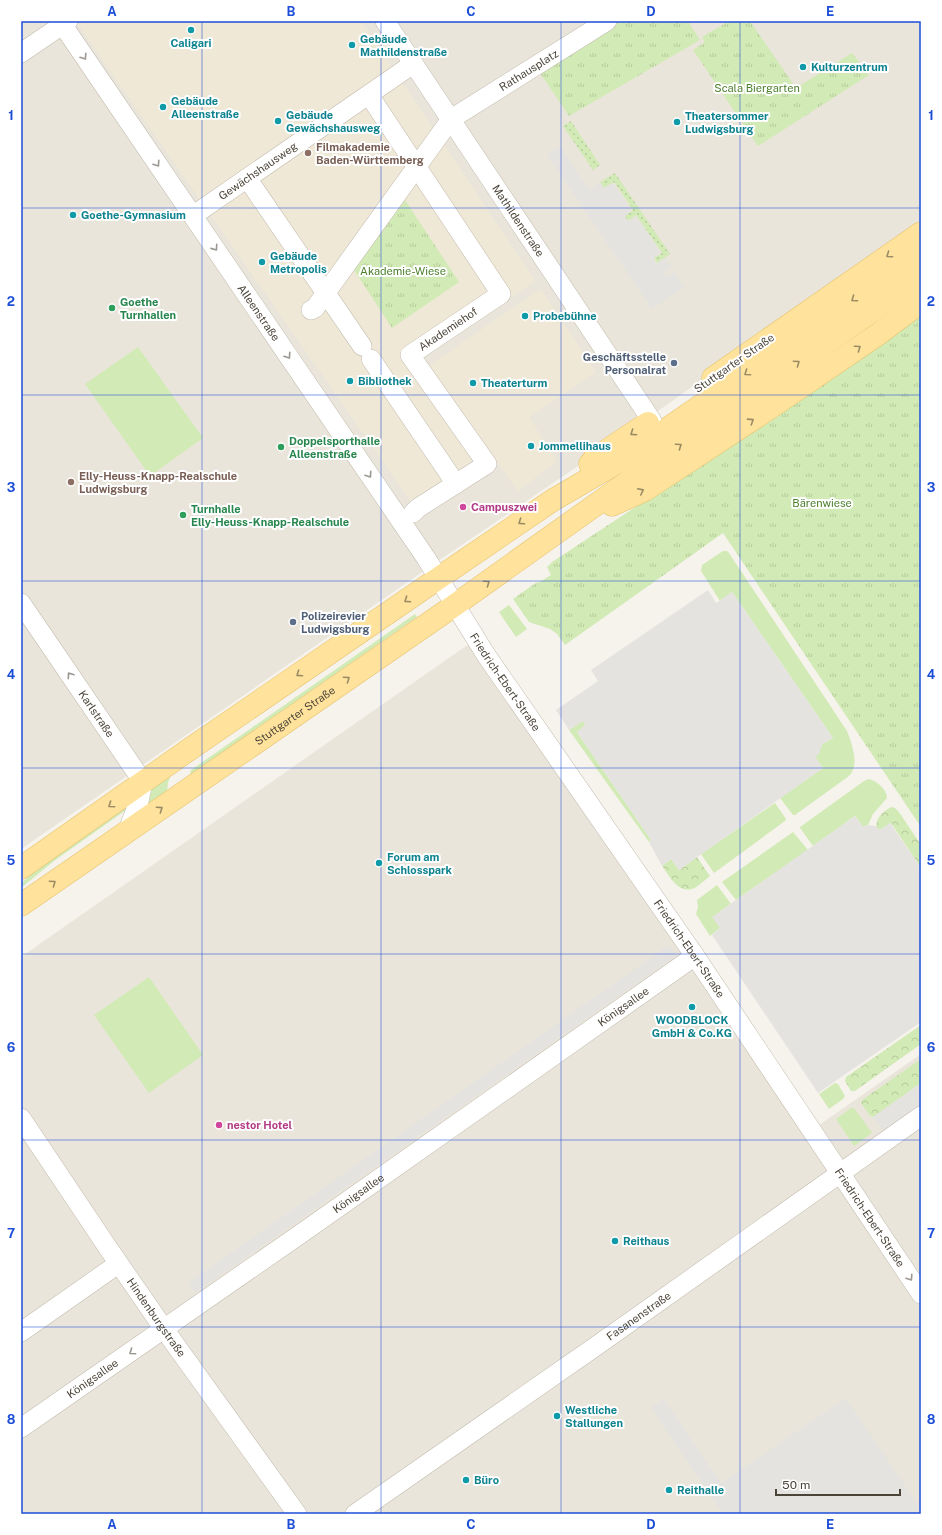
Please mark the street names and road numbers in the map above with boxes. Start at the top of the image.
street label: Rathausplatz [497,47,560,93]
street label: Gewächshausweg [216,140,299,202]
street label: Mathildenstraße [490,182,547,259]
street label: Alleenstraße [235,282,282,343]
street label: Akademiehof [417,305,480,353]
street label: Stuttgarter Straße [692,331,776,395]
street label: Friedrich-Ebert-Straße [468,631,543,733]
street label: Stuttgarter Straße [253,684,337,747]
street label: Karlstraße [76,688,117,739]
street label: Friedrich-Ebert-Straße [652,897,727,1000]
street label: Königsallee [595,985,651,1029]
street label: Friedrich-Ebert-Straße [833,1166,907,1269]
street label: Königsallee [331,1171,386,1215]
street label: Hindenburgstraße [125,1276,188,1359]
street label: Fasanenstraße [604,1289,673,1343]
street label: Königsallee [65,1356,120,1400]

